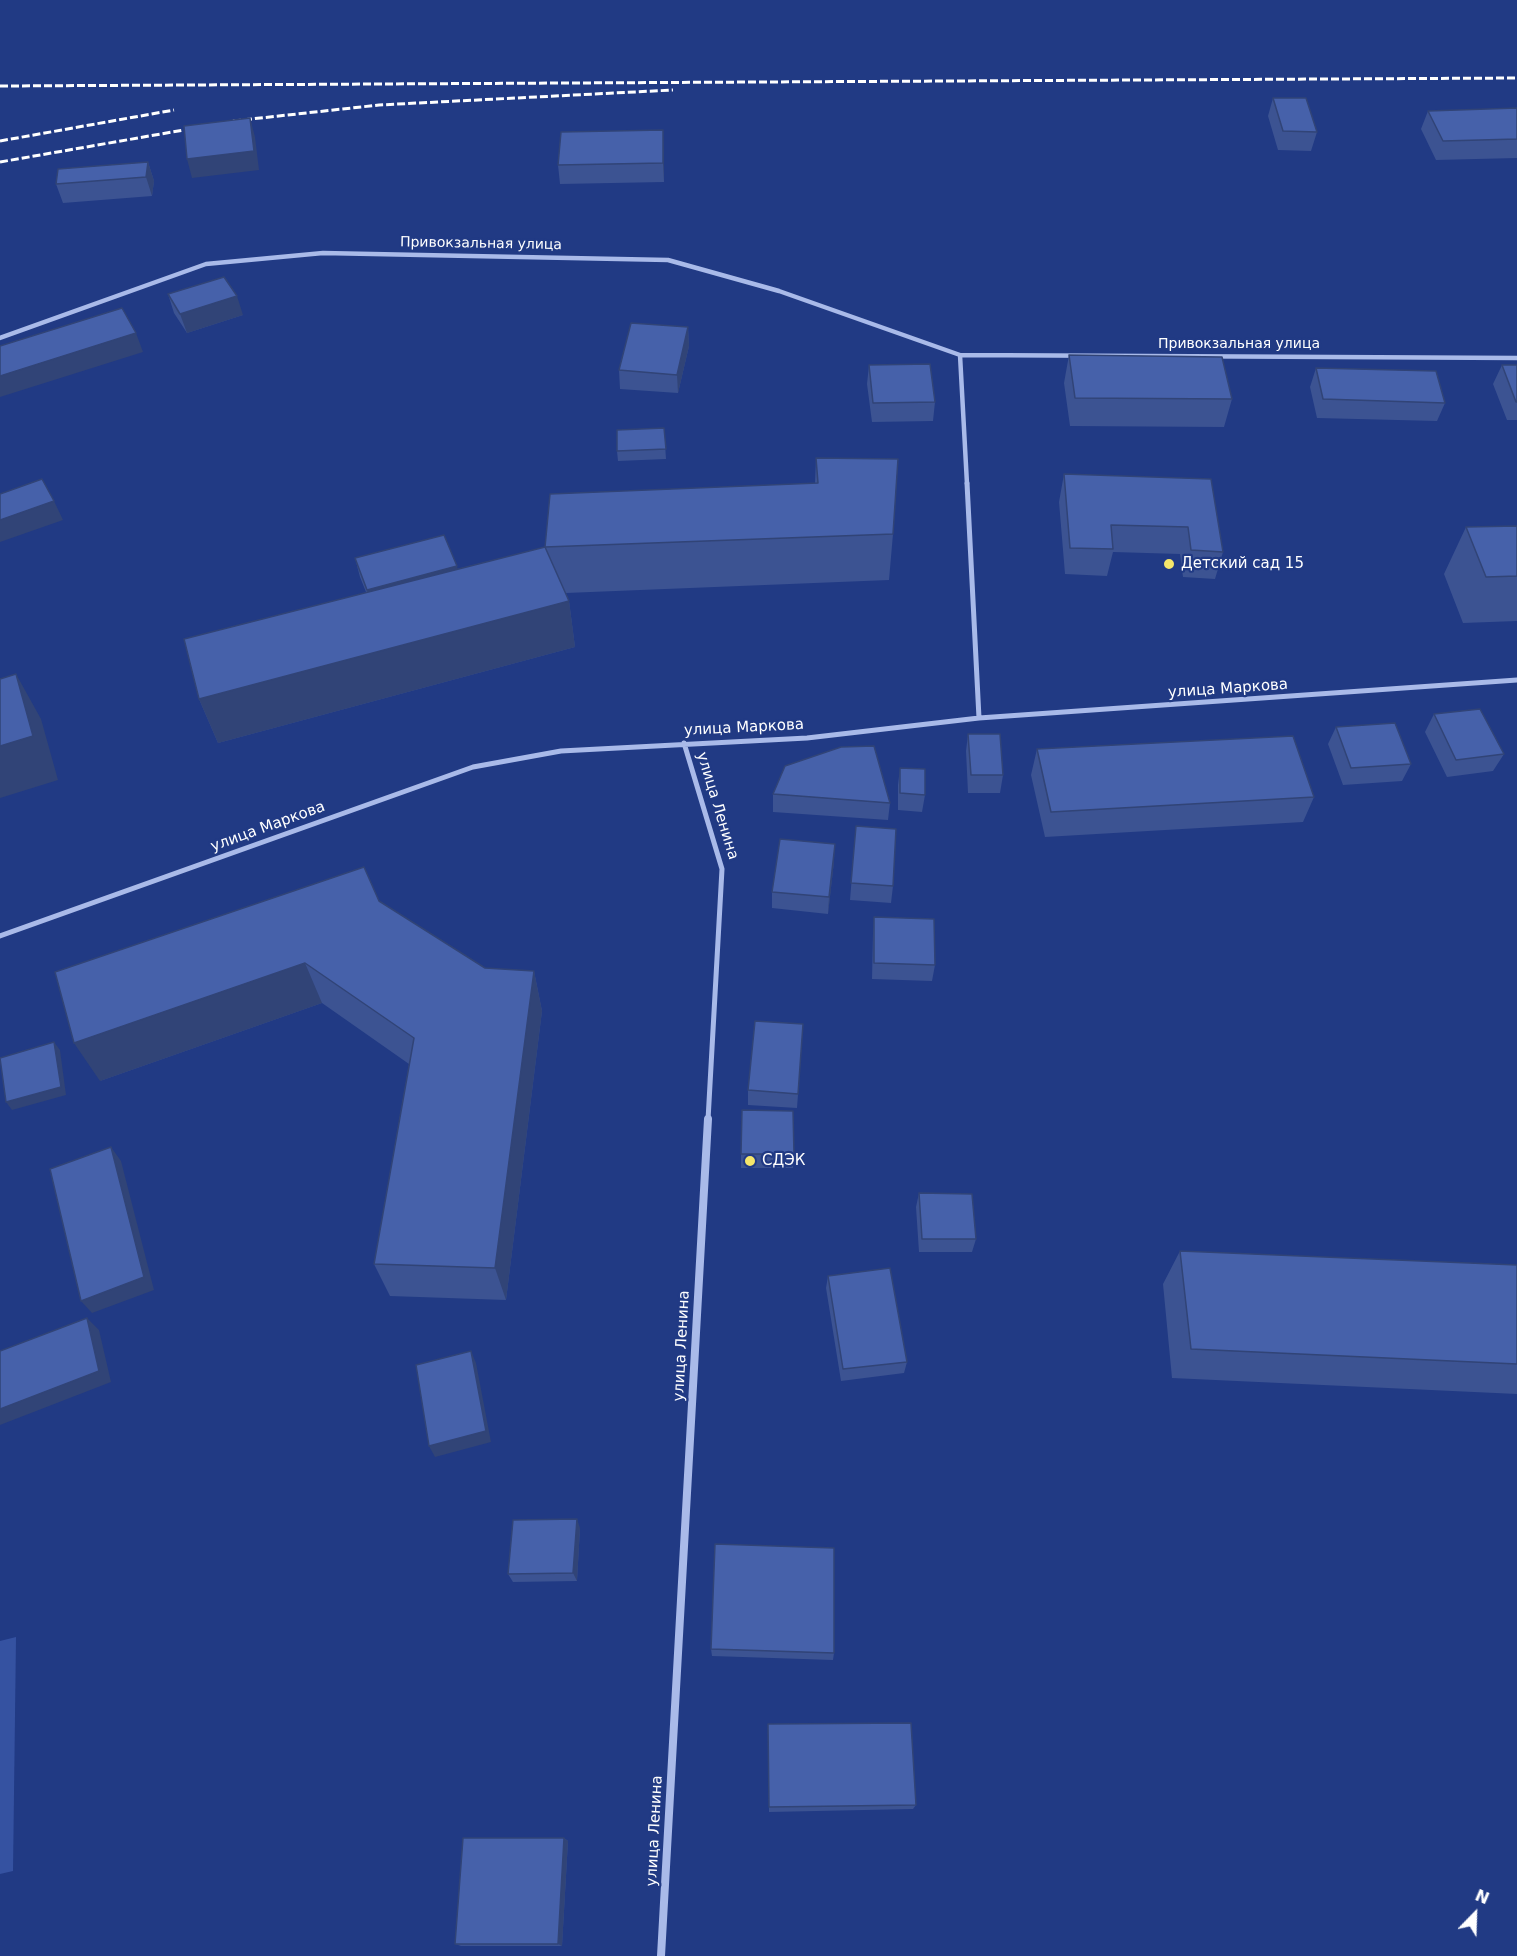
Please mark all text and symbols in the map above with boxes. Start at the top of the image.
street label: Привокзальная улица [400,234,562,254]
street label: Привокзальная улица [1158,336,1320,352]
place label: Детский сад 15 [1181,555,1304,573]
marker: Детский сад 15 [1162,557,1176,571]
street label: улица Маркова [1167,676,1289,702]
street label: улица Маркова [683,716,805,740]
street label: улица Ленина [692,750,742,862]
street label: улица Маркова [208,798,328,856]
place label: СДЭК [762,1152,805,1170]
marker: СДЭК [743,1154,757,1168]
street label: улица Ленина [670,1290,694,1402]
street label: улица Ленина [643,1775,667,1887]
north arrow [1445,1884,1505,1944]
text: N [1472,1886,1492,1908]

